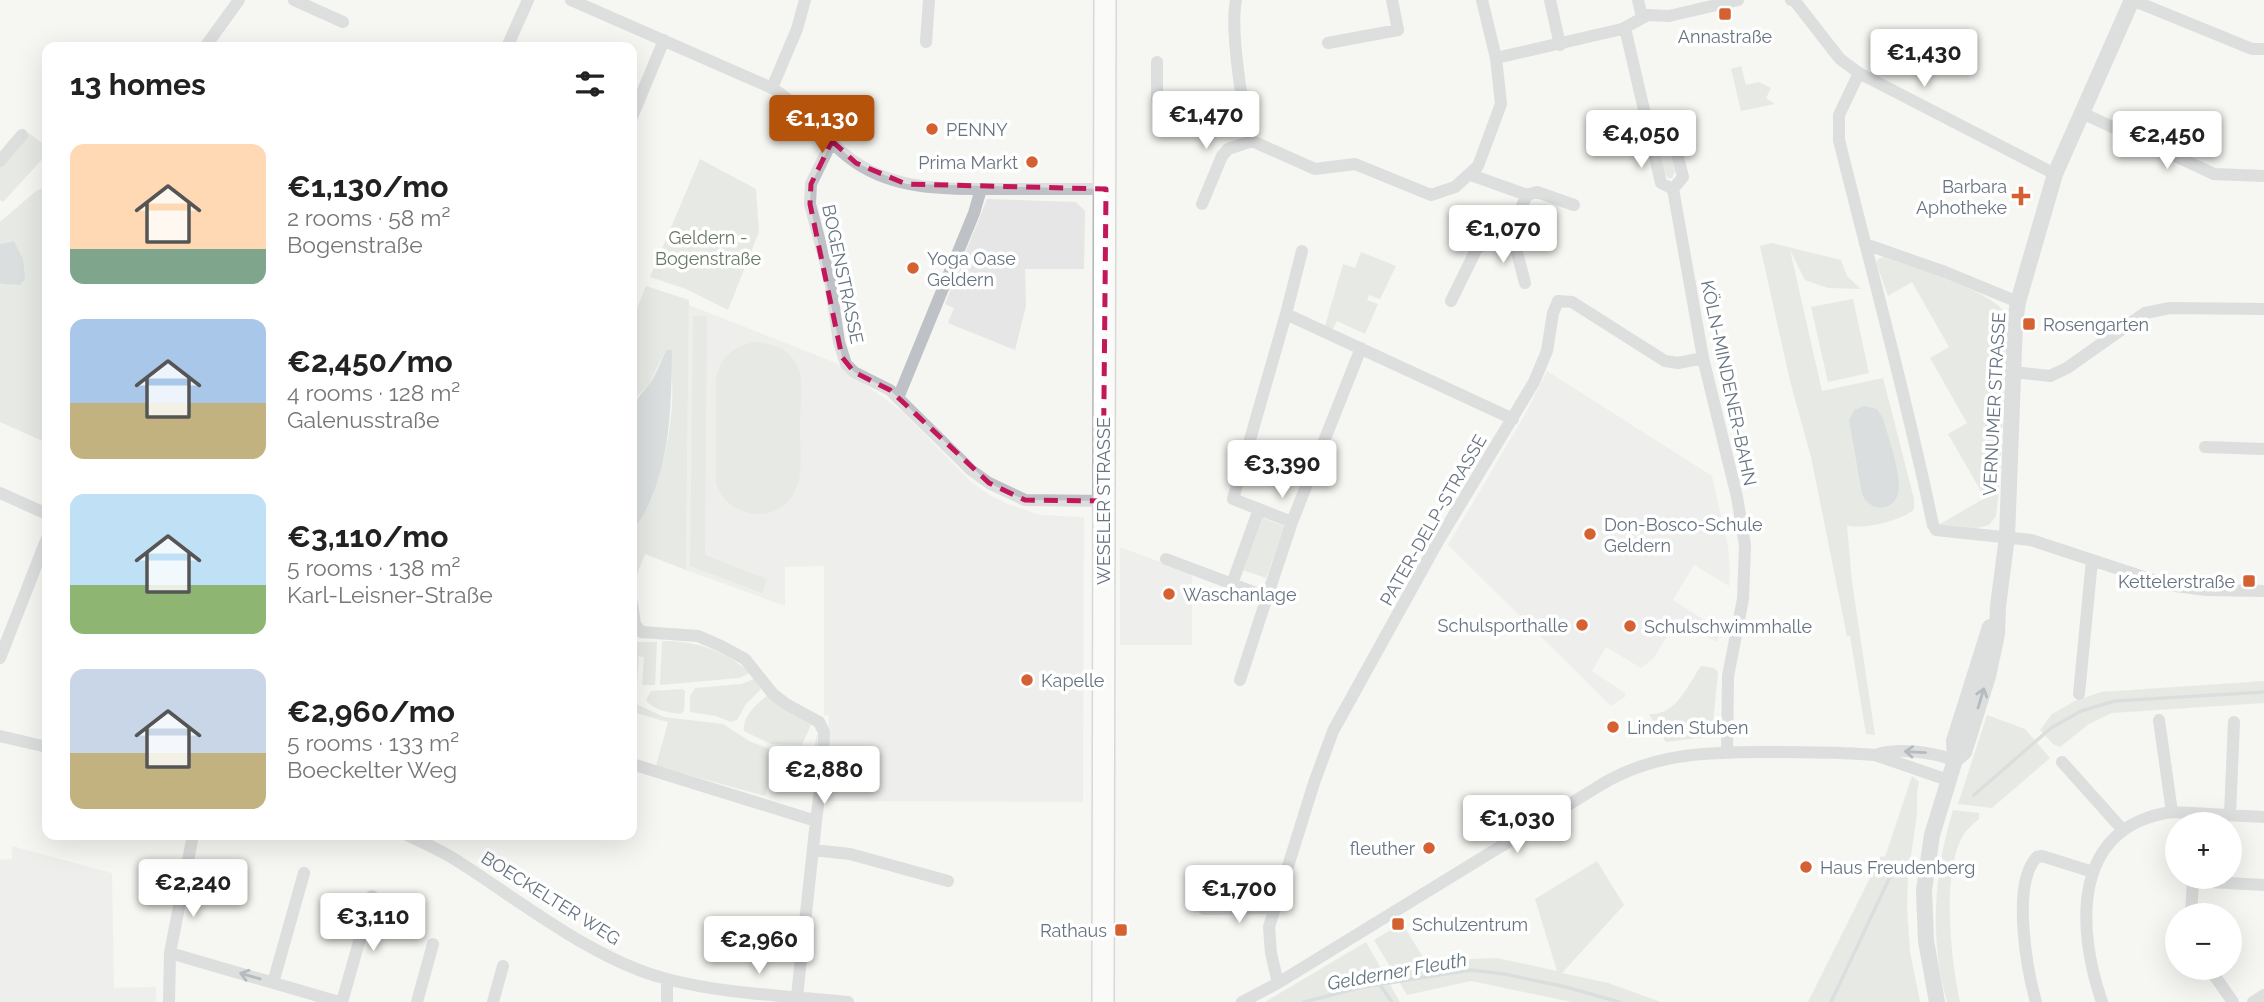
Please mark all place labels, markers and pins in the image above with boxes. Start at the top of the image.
marker: Annastraße [1717,6,1733,22]
place label: Annastraße [1678,26,1773,47]
pin: €1,430 [1867,29,1981,89]
pin: €1,470 [1149,92,1263,151]
pin: €1,130 [765,96,879,155]
pin: €4,050 [1584,110,1698,170]
pin: €2,450 [2110,111,2224,171]
place label: PENNY [946,119,1008,140]
marker: PENNY [924,121,940,137]
place label: Prima Markt [918,152,1018,173]
marker: Prima Markt [1024,154,1040,170]
place label: Barbara Aphotheke [1916,176,2007,218]
marker: Barbara Aphotheke [2013,188,2029,204]
pin: €1,070 [1446,205,1560,265]
place label: Yoga Oase Geldern [927,248,1016,290]
marker: Yoga Oase Geldern [905,260,921,276]
place label: Rosengarten [2043,314,2149,335]
marker: Rosengarten [2021,316,2037,332]
pin: €3,390 [1225,440,1339,500]
place label: Don-Bosco-Schule Geldern [1604,514,1763,556]
marker: Don-Bosco-Schule Geldern [1582,526,1598,542]
place label: Kettelerstraße [2118,571,2235,592]
marker: Kettelerstraße [2241,573,2257,589]
place label: Waschanlage [1183,584,1297,605]
marker: Waschanlage [1161,586,1177,602]
place label: Schulsporthalle [1438,615,1568,636]
place label: Schulschwimmhalle [1644,616,1812,637]
marker: Schulsporthalle [1574,617,1590,633]
marker: Schulschwimmhalle [1622,618,1638,634]
place label: Kapelle [1041,670,1105,691]
marker: Kapelle [1019,672,1035,688]
place label: Linden Stuben [1627,717,1748,738]
marker: Linden Stuben [1605,719,1621,735]
pin: €2,880 [767,746,881,806]
pin: €1,030 [1460,796,1574,855]
place label: fleuther [1350,838,1416,859]
marker: fleuther [1421,840,1437,856]
place label: Haus Freudenberg [1820,857,1975,878]
marker: Haus Freudenberg [1798,859,1814,875]
pin: €2,240 [136,860,250,919]
pin: €1,700 [1182,866,1296,925]
pin: €3,110 [316,894,430,953]
place label: Schulzentrum [1412,914,1528,935]
pin: €2,960 [702,916,816,976]
marker: Schulzentrum [1390,916,1406,932]
place label: Rathaus [1040,920,1107,941]
marker: Rathaus [1113,922,1129,938]

